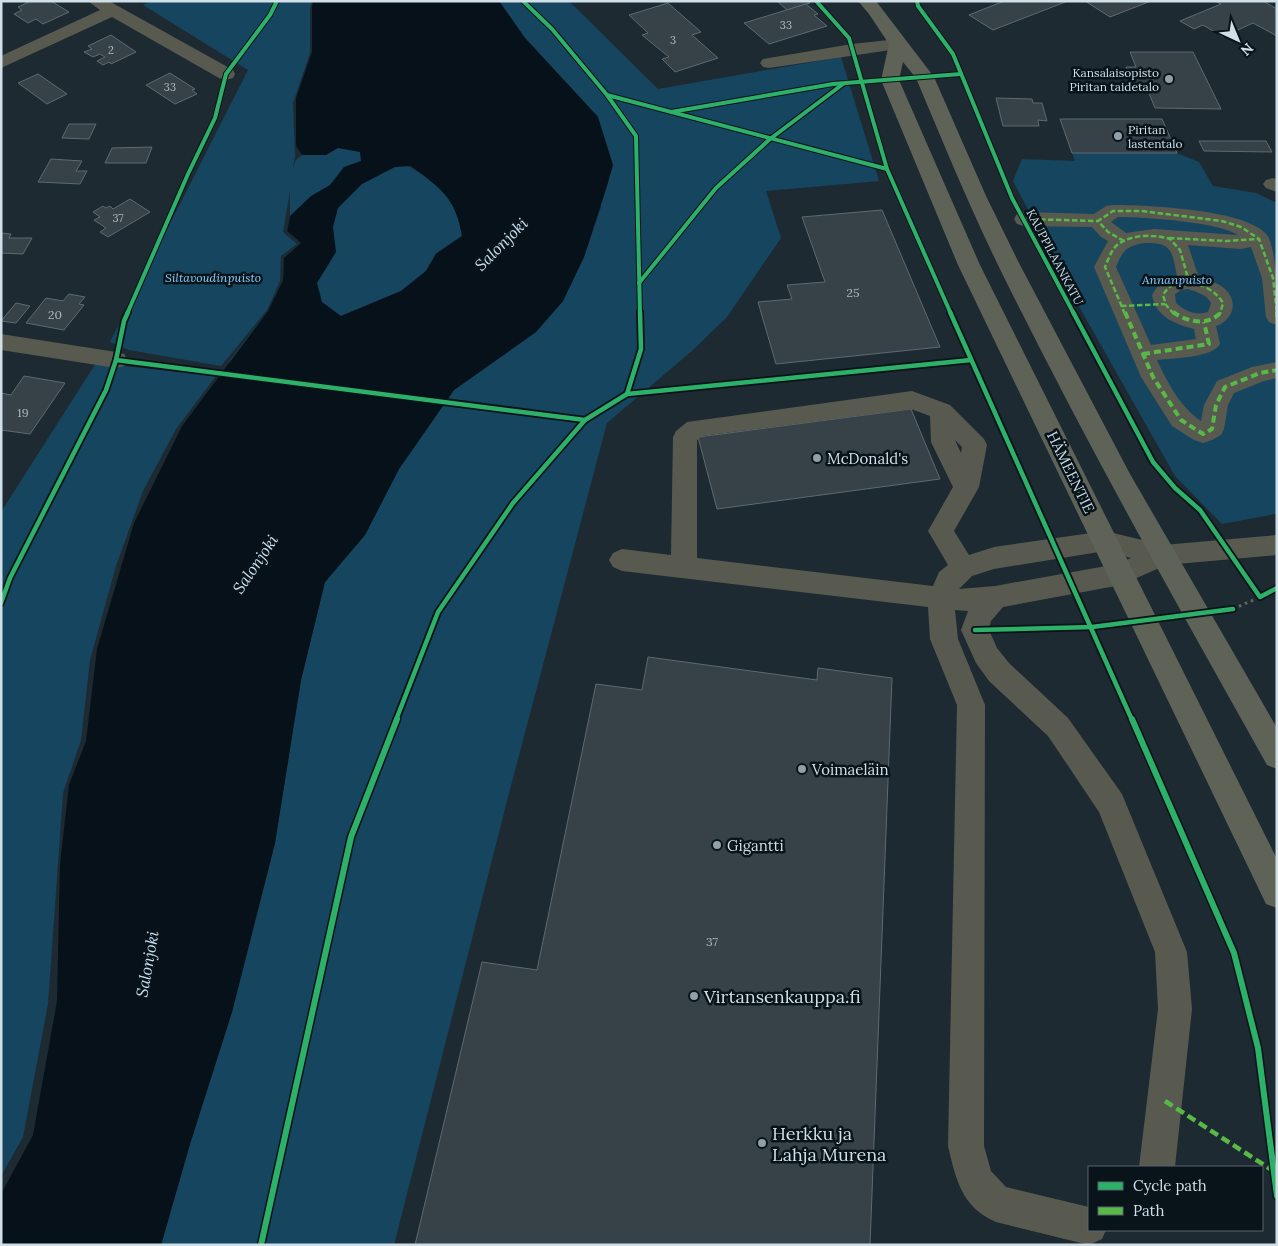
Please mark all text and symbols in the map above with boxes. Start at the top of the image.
north arrow [1213,15,1263,65]
house number: 33 [780,18,792,32]
house number: 3 [670,33,676,47]
text: N [1237,39,1257,60]
house number: 2 [108,43,114,57]
place label: Kansalaisopisto Piritan taidetalo [1069,65,1159,94]
marker: Kansalaisopisto Piritan taidetalo [1163,73,1175,85]
house number: 33 [164,80,176,94]
place label: Piritan lastentalo [1128,122,1182,151]
marker: Piritan lastentalo [1112,130,1124,142]
street label: KAUPPILAANKATU [1023,206,1087,308]
house number: 37 [113,211,123,225]
water label: Salonjoki [470,213,532,275]
park label: Siltavoudinpuisto [165,270,261,285]
park label: Annanpuisto [1141,272,1212,287]
house number: 25 [847,285,859,300]
house number: 20 [48,307,62,322]
house number: 19 [17,405,29,420]
street label: HÄMEENTIE [1043,428,1099,516]
place label: McDonald's [827,449,908,468]
marker: McDonald's [811,452,823,464]
water label: Salonjoki [228,531,282,597]
place label: Voimaeläin [811,760,889,779]
marker: Voimaeläin [796,763,808,775]
place label: Gigantti [727,836,784,855]
marker: Gigantti [711,839,723,851]
water label: Salonjoki [131,929,163,999]
house number: 37 [706,934,718,949]
place label: Virtansenkauppa.fi [703,985,861,1008]
marker: Virtansenkauppa.fi [688,990,700,1002]
place label: Herkku ja Lahja Murena [772,1122,886,1166]
marker: Herkku ja Lahja Murena [756,1137,768,1149]
legend [1088,1166,1263,1231]
text: Cycle path [1133,1176,1207,1195]
text: Path [1133,1201,1164,1220]

